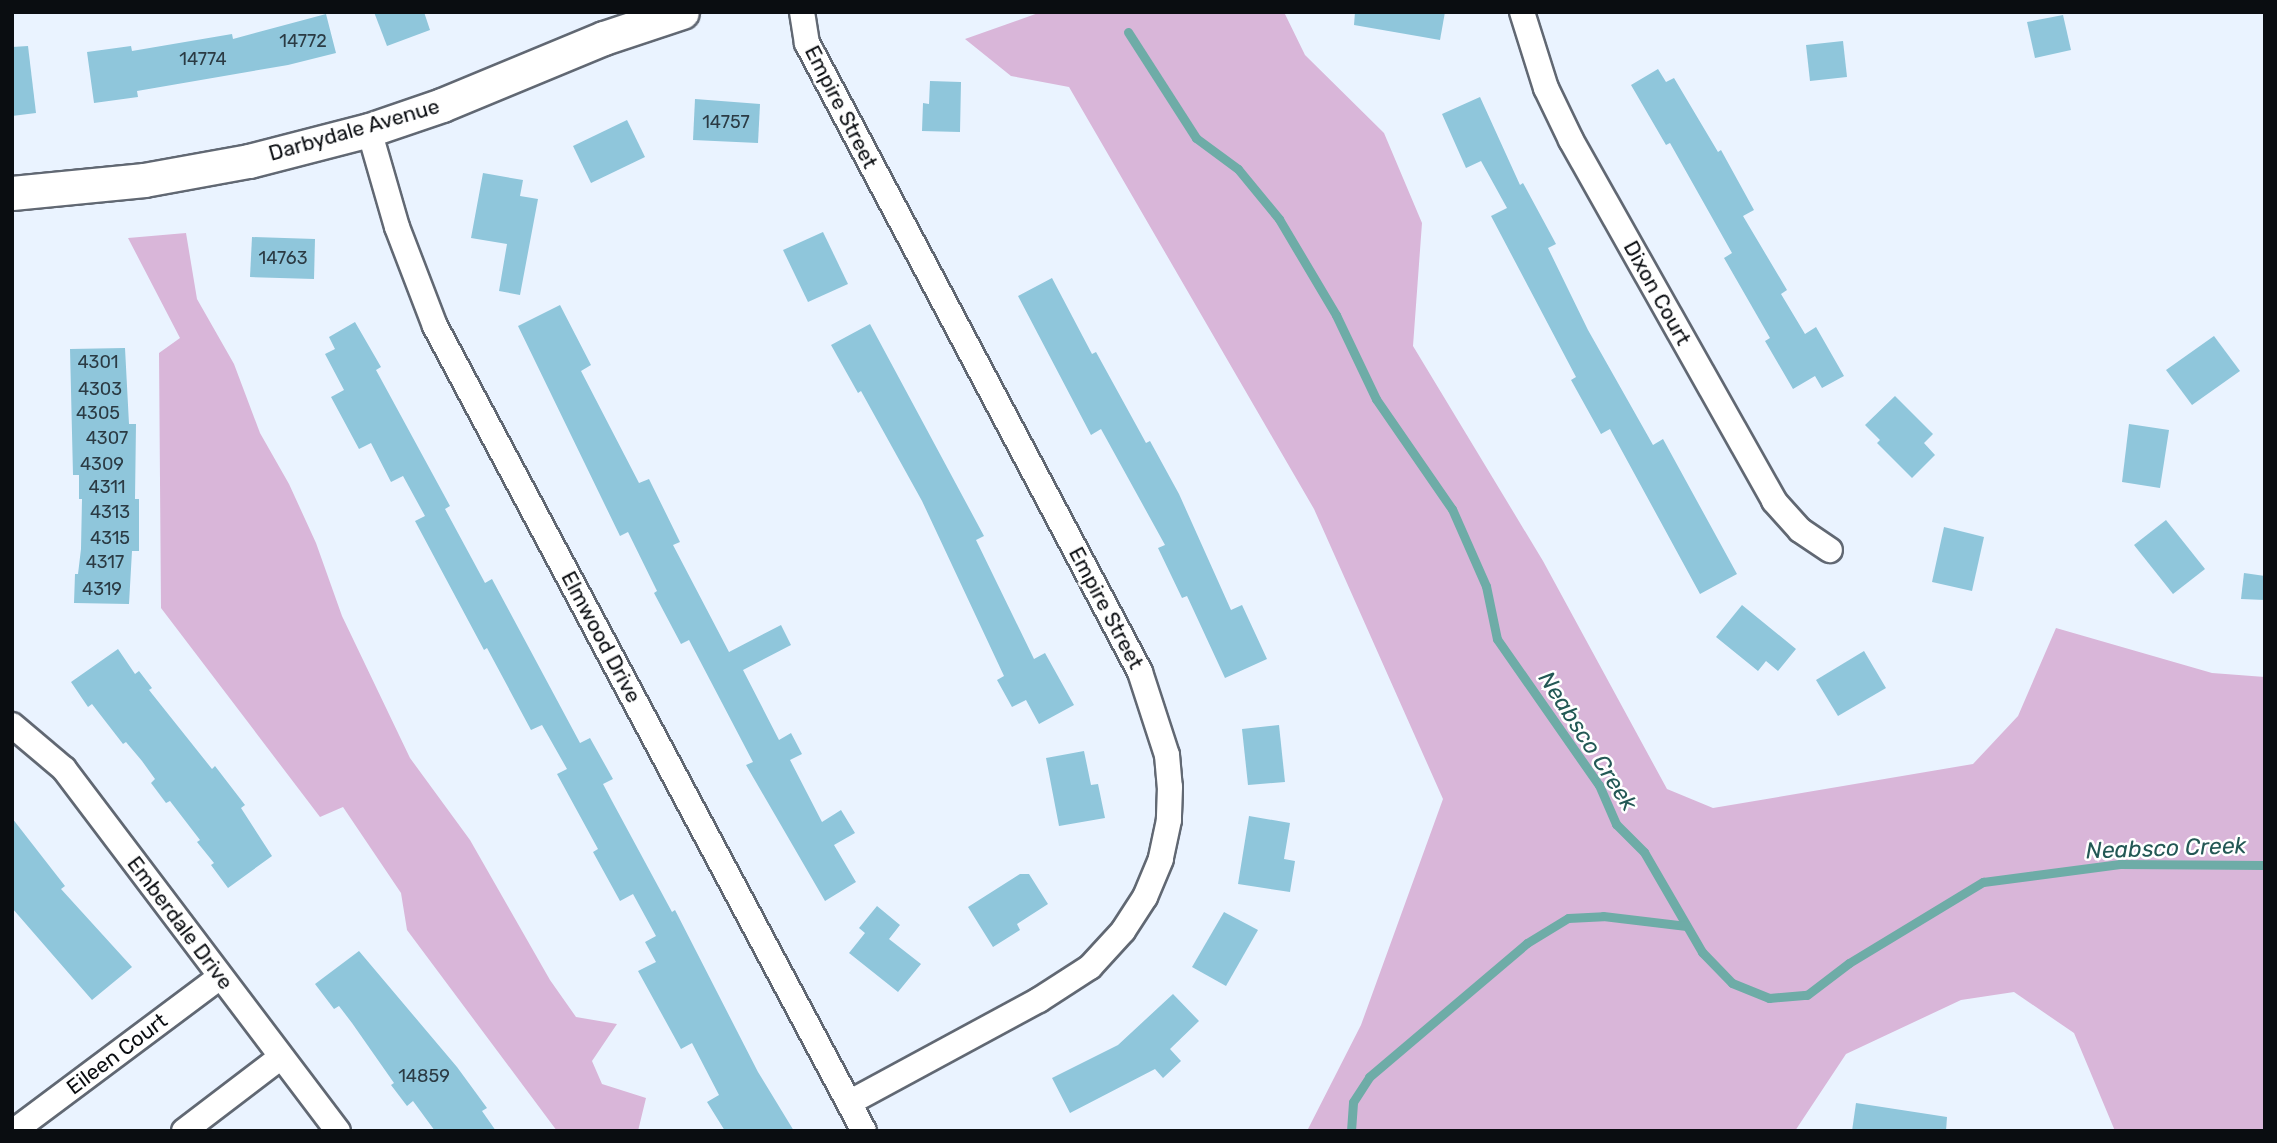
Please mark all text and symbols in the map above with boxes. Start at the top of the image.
house number: 14772 [279,30,327,52]
street label: Empire Street [799,41,883,173]
house number: 14774 [179,48,227,70]
street label: Darbydale Avenue [265,93,443,167]
house number: 14757 [702,111,750,133]
street label: Dixon Court [1618,236,1696,350]
house number: 14763 [259,247,307,269]
house number: 4301 [77,351,119,373]
house number: 4303 [78,378,122,400]
house number: 4305 [76,402,120,424]
house number: 4307 [86,427,128,449]
house number: 4309 [80,453,124,475]
house number: 4311 [88,476,126,498]
house number: 4313 [90,501,130,523]
house number: 4315 [90,527,130,549]
street label: Empire Street [1063,543,1149,673]
house number: 4317 [86,551,124,573]
street label: Elmwood Drive [556,567,646,707]
house number: 4319 [82,578,122,600]
water label: Neabsco Creek [1533,666,1643,816]
water label: Neabsco Creek [2085,831,2247,865]
street label: Emberdale Drive [122,852,238,994]
street label: Eileen Court [62,1008,172,1100]
house number: 14859 [398,1065,450,1087]

